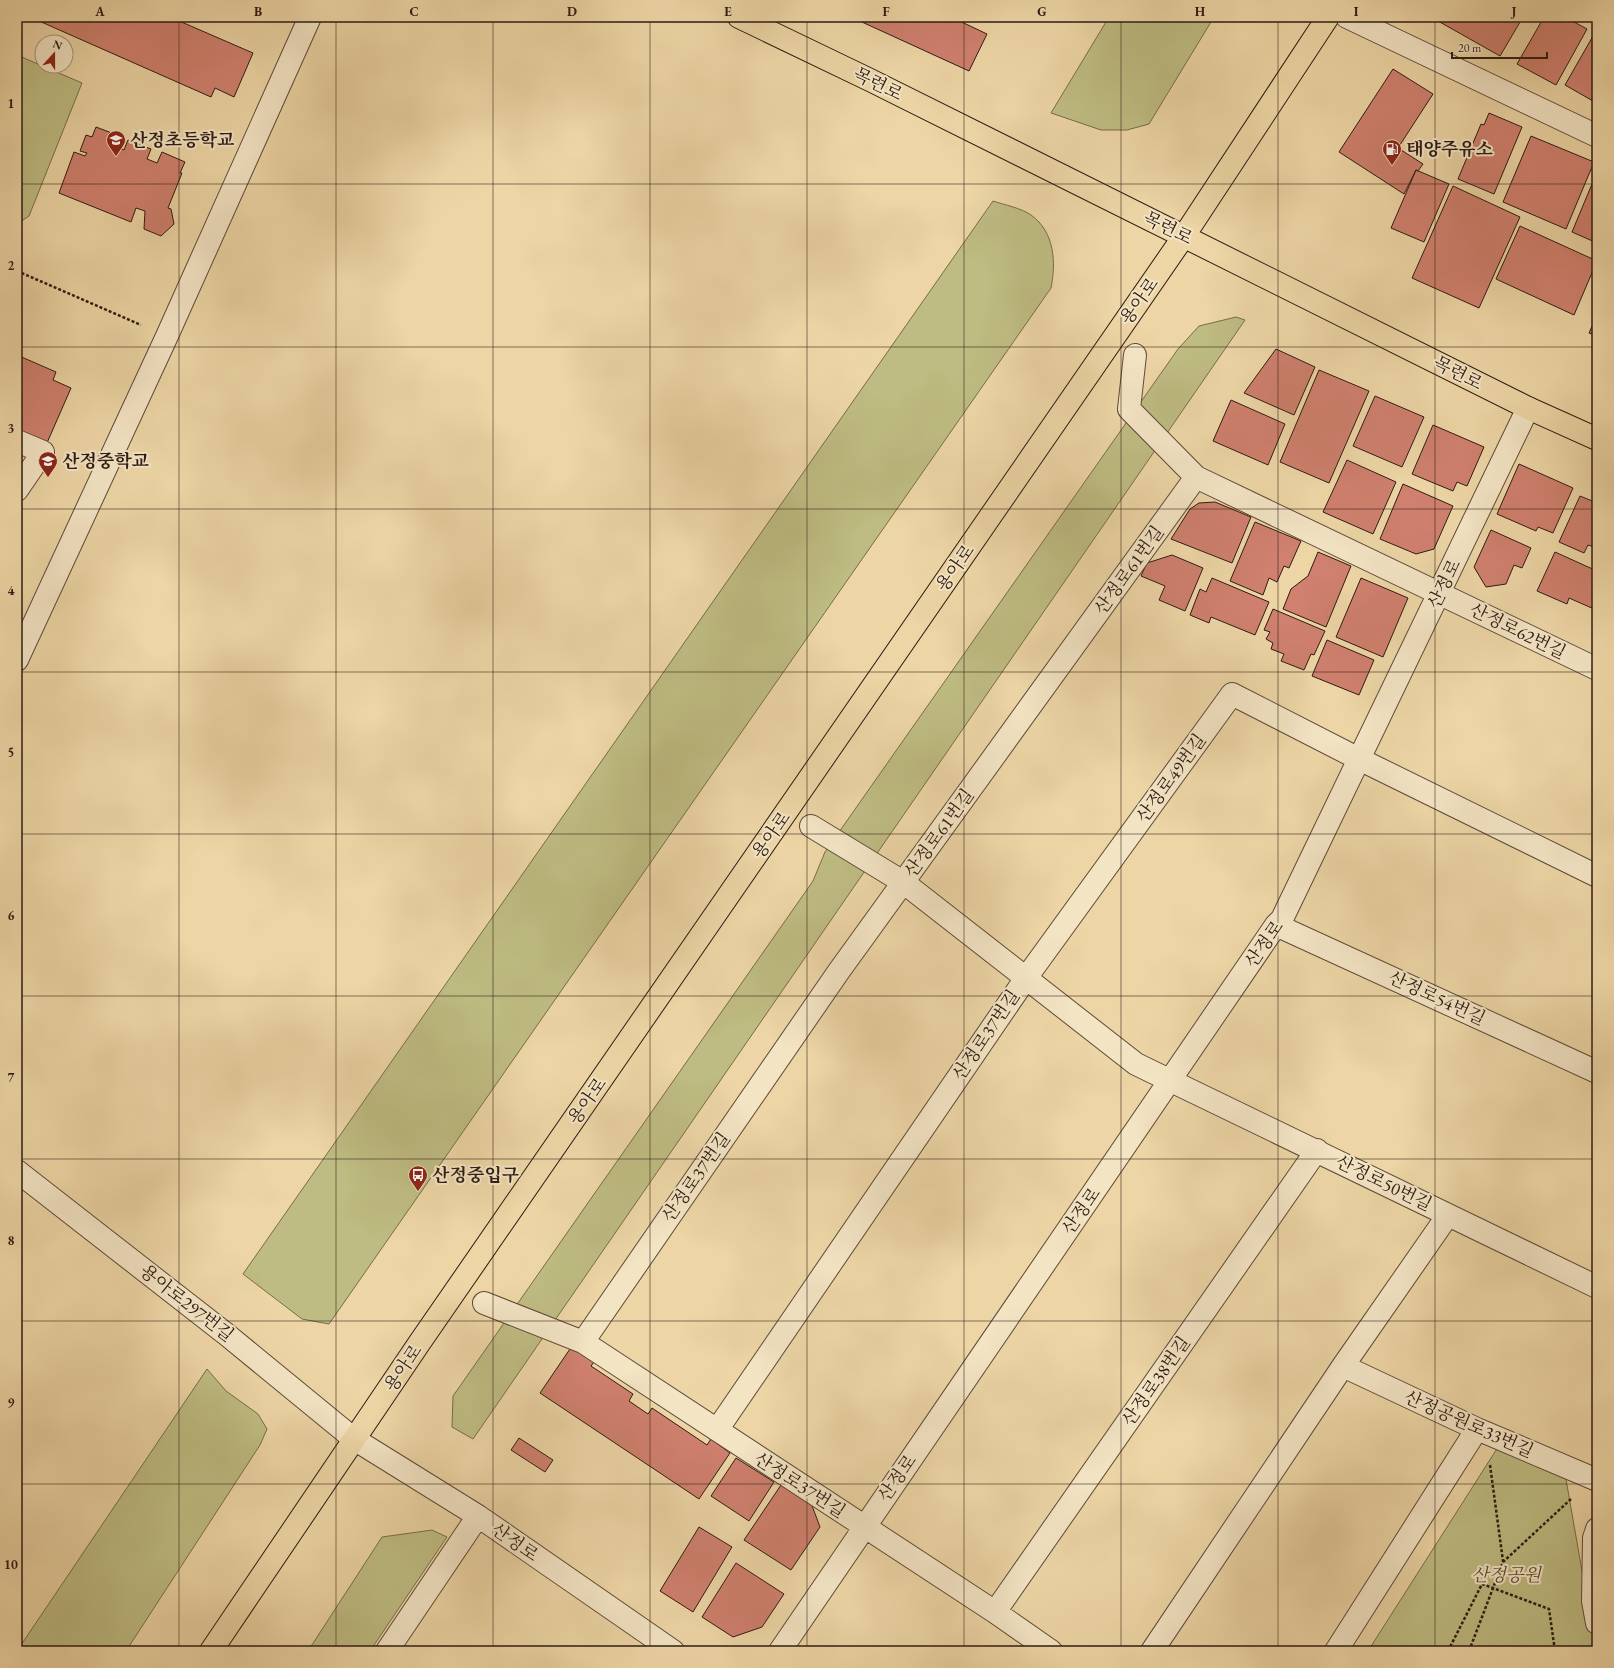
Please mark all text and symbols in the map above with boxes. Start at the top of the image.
text: A [94,3,105,20]
text: B [254,3,262,20]
text: C [409,3,419,20]
text: D [567,3,577,20]
text: E [724,3,732,20]
text: F [882,3,890,20]
text: G [1037,3,1047,20]
text: H [1195,3,1206,20]
text: I [1354,3,1359,20]
text: J [1510,3,1517,20]
north arrow [34,34,74,74]
scale bar [1452,34,1547,60]
text: N [51,37,64,53]
text: 20 m [1458,40,1482,56]
street label: 목련로 [850,62,907,105]
text: 1 [8,95,15,112]
place label: 산정초등학교 [130,128,235,151]
school or university icon: 산정초등학교 [105,129,127,157]
place label: 태양주유소 [1406,137,1494,160]
fuel station icon: 태양주유소 [1381,138,1403,166]
street label: 목련로 [1140,206,1197,249]
text: 2 [8,257,15,274]
street label: 용아로 [1114,273,1163,329]
street label: 목련로 [1430,350,1487,395]
text: 3 [8,420,15,437]
place label: 산정중학교 [62,449,150,472]
school or university icon: 산정중학교 [37,450,59,478]
street label: 산정로61번길 [1089,521,1169,619]
street label: 용아로 [930,540,979,596]
street label: 산정로 [1422,555,1465,612]
text: 4 [8,582,15,599]
street label: 산정로62번길 [1466,597,1570,664]
street label: 산정로49번길 [1131,729,1211,827]
text: 5 [8,744,14,761]
street label: 산정로61번길 [899,784,979,882]
street label: 용아로 [746,807,795,863]
text: 6 [8,907,15,924]
street label: 산정로 [1239,916,1288,972]
street label: 산정로54번길 [1385,965,1489,1030]
street label: 산정로37번길 [947,985,1024,1084]
text: 7 [8,1069,15,1086]
street label: 용아로 [562,1073,611,1129]
street label: 산정로37번길 [656,1127,735,1226]
street label: 산정로50번길 [1332,1149,1436,1216]
place label: 산정중입구 [432,1163,520,1186]
bus stop icon: 산정중입구 [407,1164,429,1192]
street label: 산정로 [1056,1183,1105,1239]
text: 8 [8,1232,15,1249]
street label: 용아로297번길 [136,1259,239,1346]
street label: 산정로38번길 [1116,1331,1195,1430]
street label: 용아로 [378,1340,427,1396]
street label: 산정공원로33번길 [1401,1385,1537,1462]
text: 9 [8,1394,15,1411]
street label: 산정로37번길 [750,1447,850,1523]
street label: 산정로 [872,1450,921,1506]
street label: 산정로 [487,1517,543,1566]
text: 10 [4,1556,18,1573]
park label: 산정공원 [1471,1563,1542,1586]

